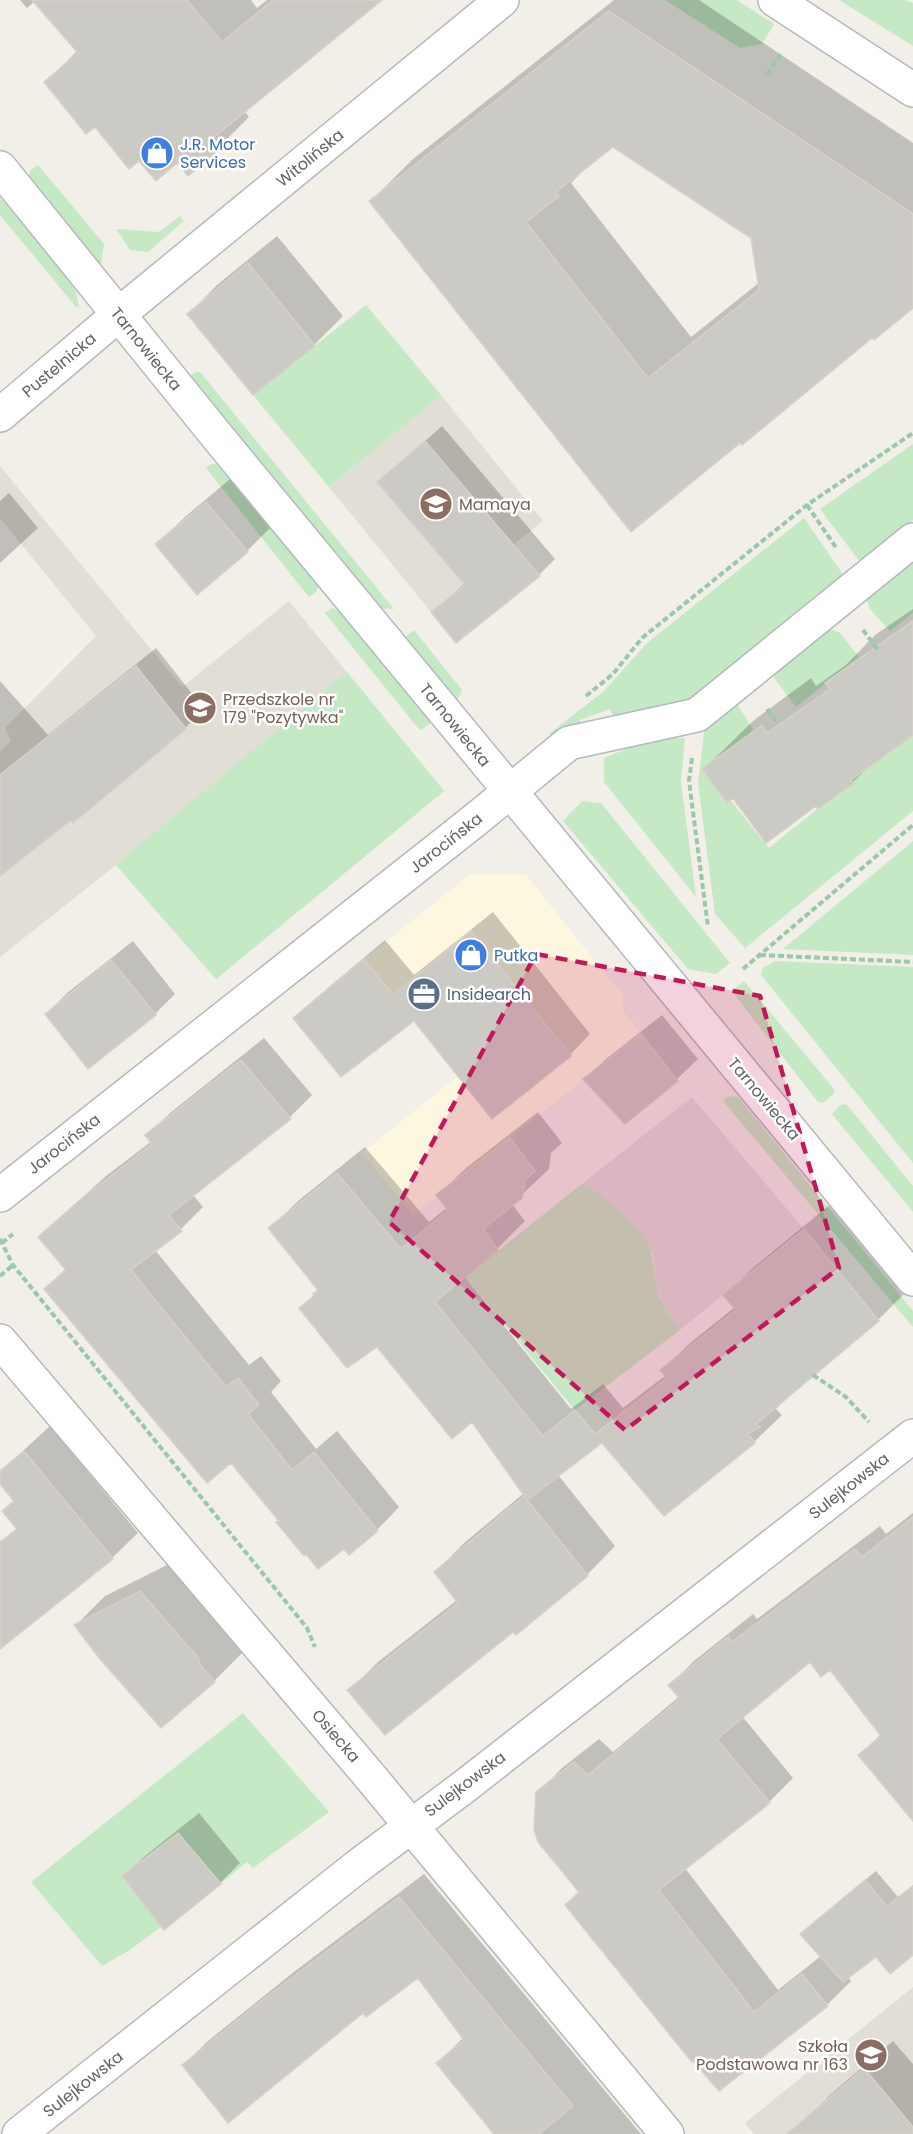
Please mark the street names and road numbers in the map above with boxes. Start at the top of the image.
street label: Witolińska [271,124,349,192]
street label: Tarnowiecka [105,302,187,396]
street label: Pustelnicka [17,327,101,403]
street label: Tarnowiecka [414,678,496,772]
street label: Jarocińska [405,807,487,879]
street label: Tarnowiecka [723,1053,805,1145]
street label: Jarocińska [23,1108,105,1180]
street label: Sulejkowska [804,1447,894,1525]
street label: Osiecka [306,1704,366,1768]
street label: Sulejkowska [420,1746,510,1822]
street label: Sulejkowska [38,2045,128,2123]

